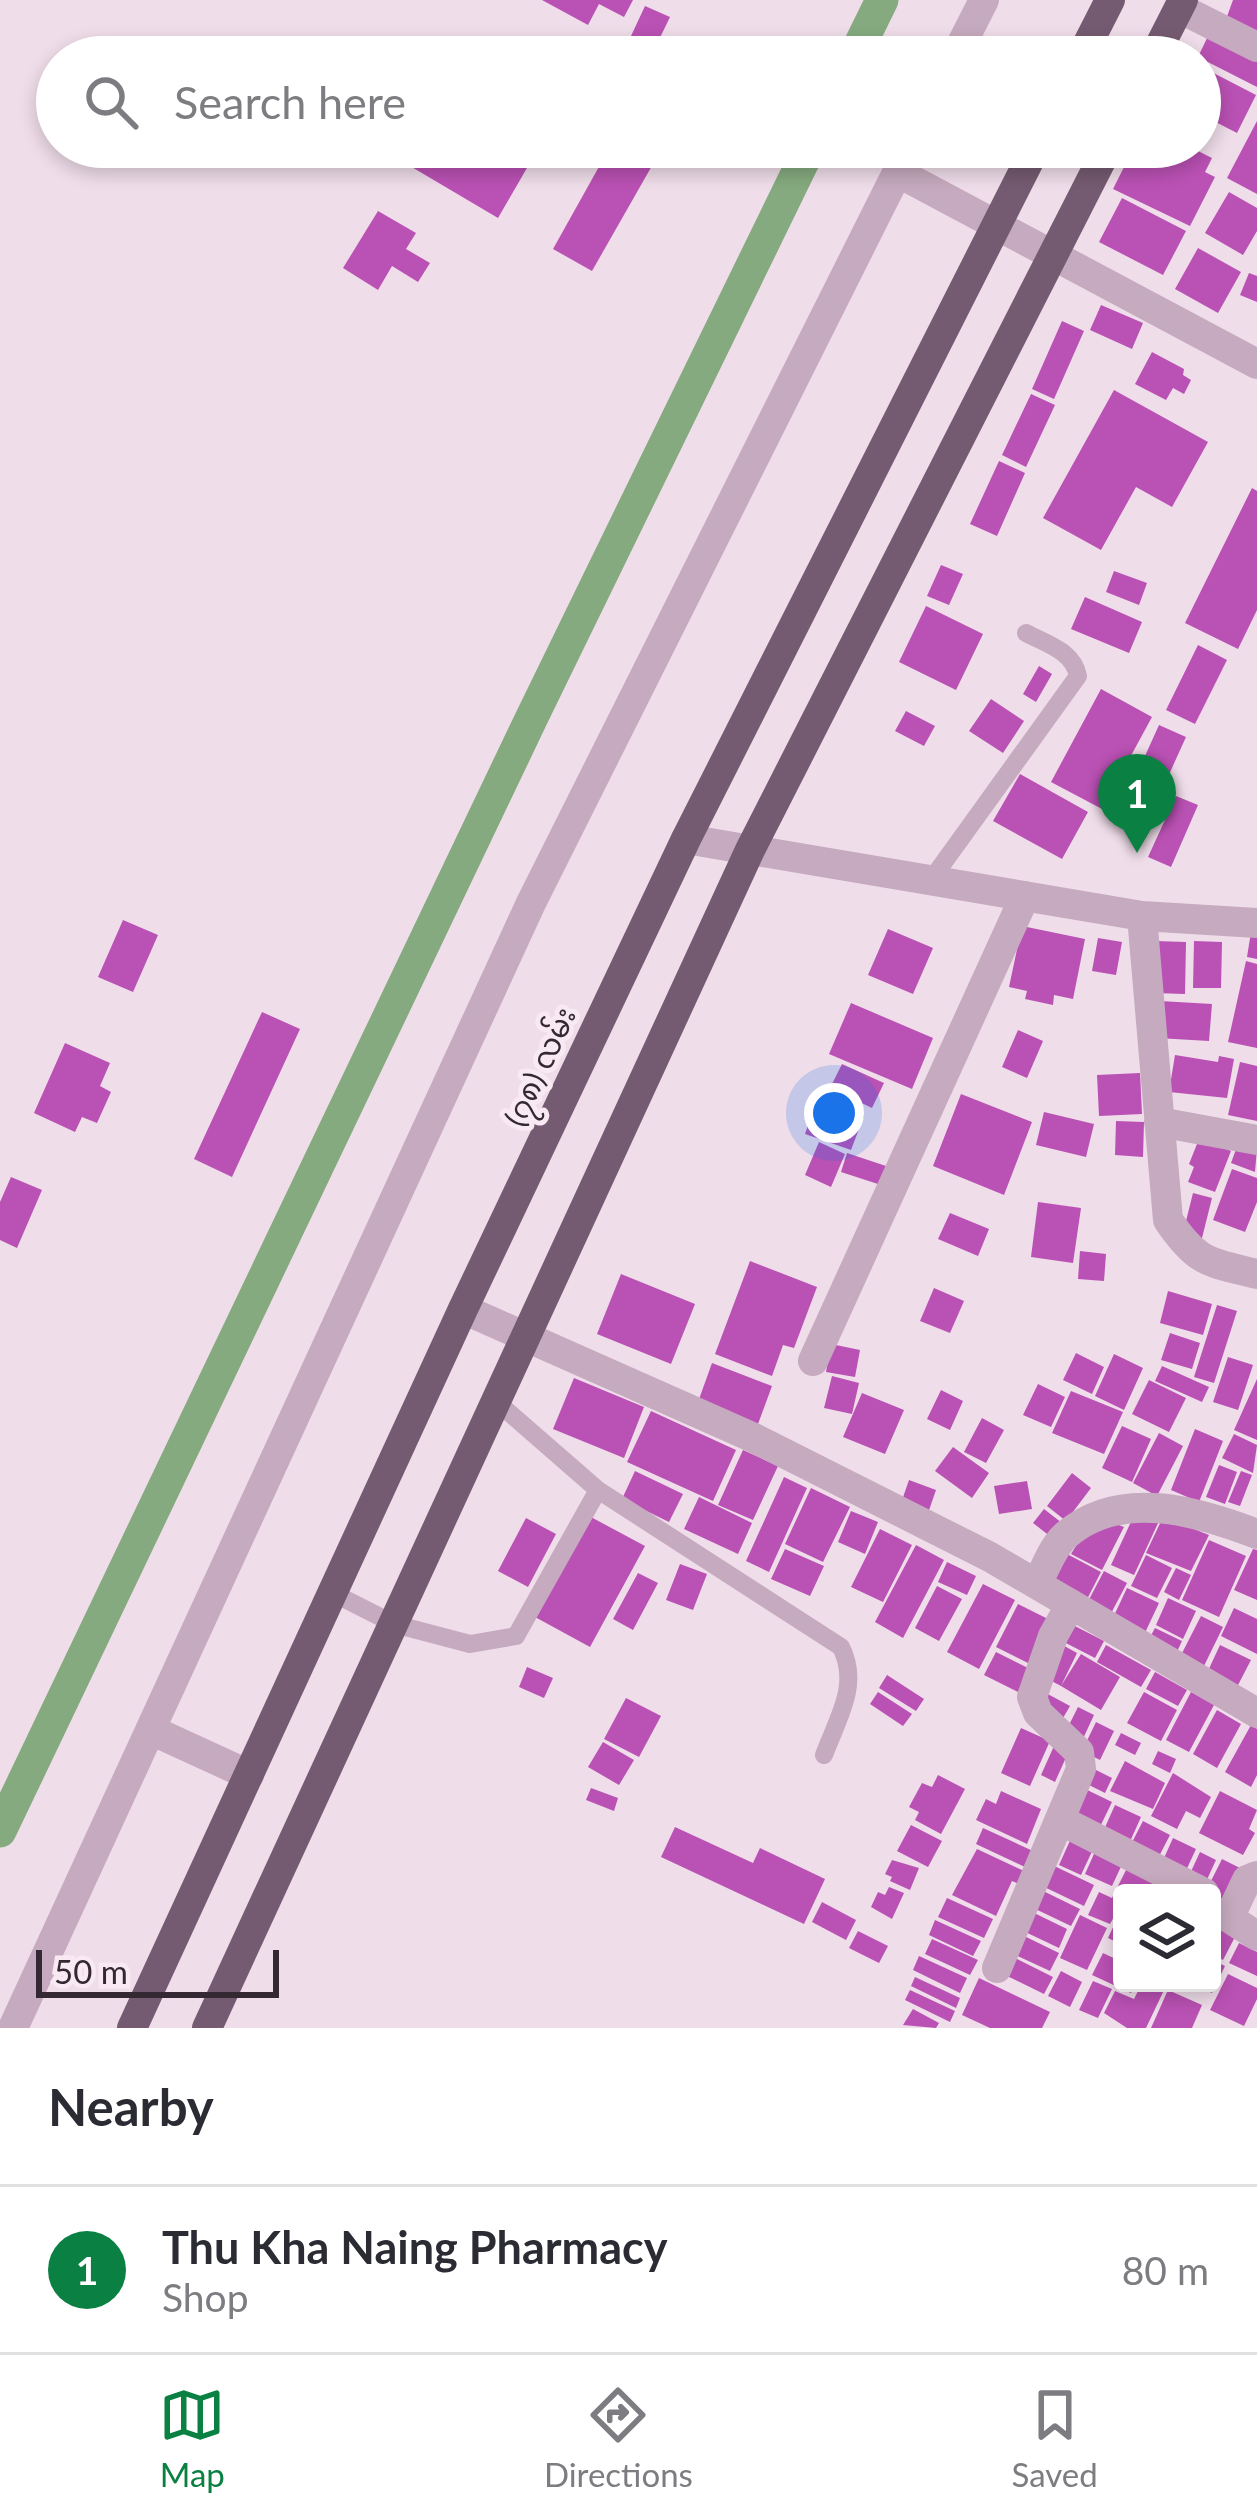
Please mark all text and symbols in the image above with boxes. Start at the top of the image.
search box [36,36,1221,168]
icon: search [78,69,144,135]
text: Search here [174,75,406,129]
pin: 1 [1098,754,1176,853]
street label: (၇၈) လမ်း [494,1000,590,1135]
your location [804,1083,864,1143]
map controls [1113,1884,1221,1992]
button: layers [1113,1884,1221,1992]
scale bar [36,1944,279,1997]
text: 50 m [54,1951,128,1991]
text: Nearby [48,2076,214,2137]
text: Thu Kha Naing Pharmacy [162,2220,667,2274]
text: 1 [76,2247,98,2293]
text: 80 m [1122,2247,1209,2293]
text: Shop [162,2274,249,2320]
tab: Map [159,2382,225,2494]
tab: Directions [544,2382,693,2494]
tab: Saved [1011,2382,1098,2494]

